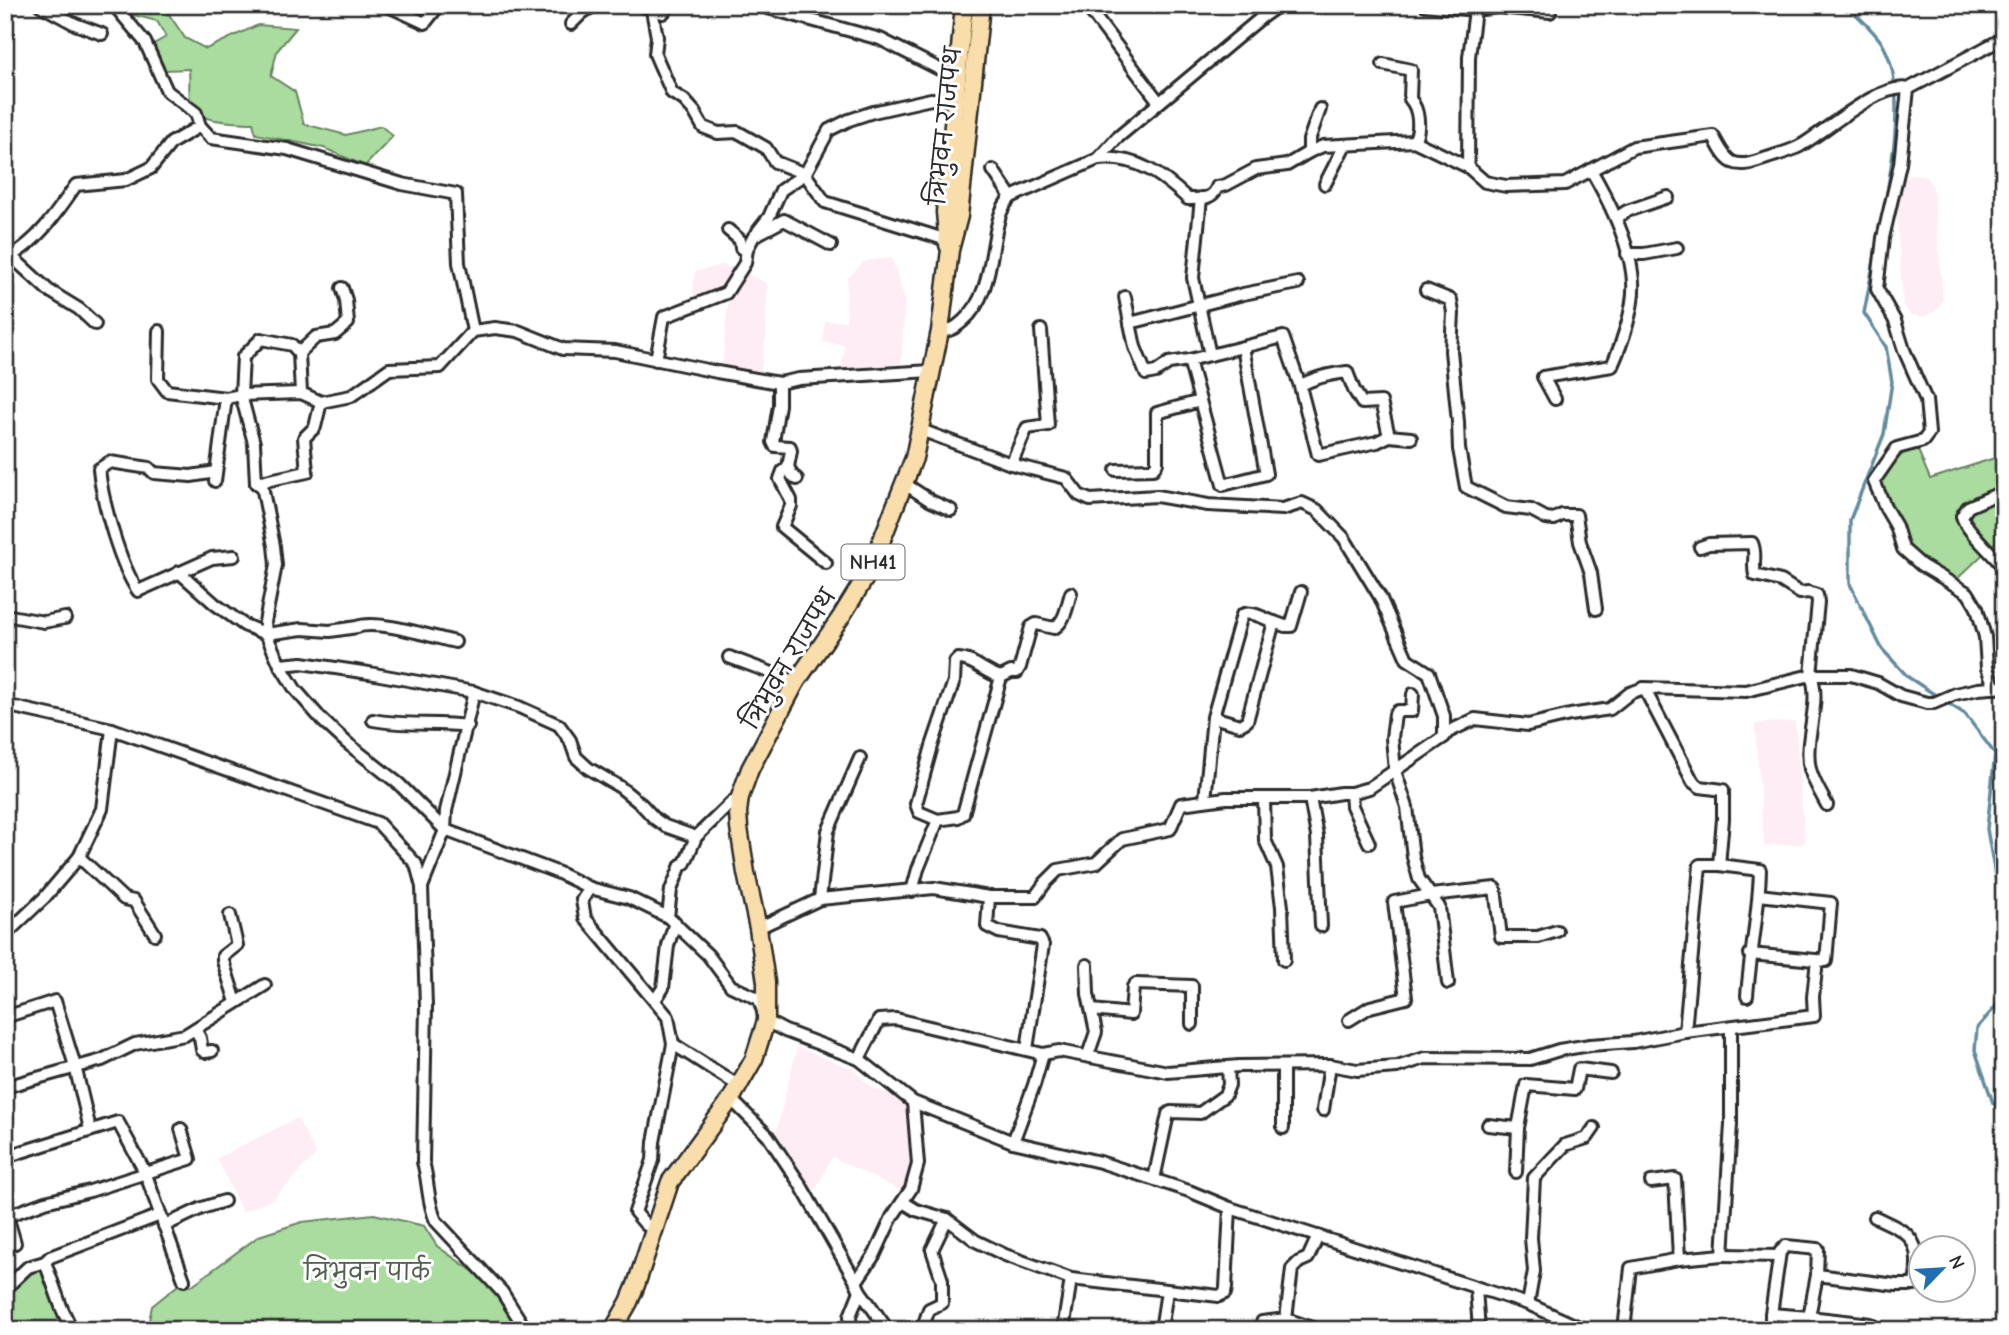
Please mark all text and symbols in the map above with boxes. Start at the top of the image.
street label: त्रिभुवन राजपथ [919,44,970,209]
road number: NH41 [842,544,904,580]
street label: त्रिभुवन राजपथ [732,580,845,738]
north arrow [1908,1234,1978,1304]
text: N [1944,1252,1969,1273]
park label: त्रिभुवन पार्क [302,1254,432,1289]

